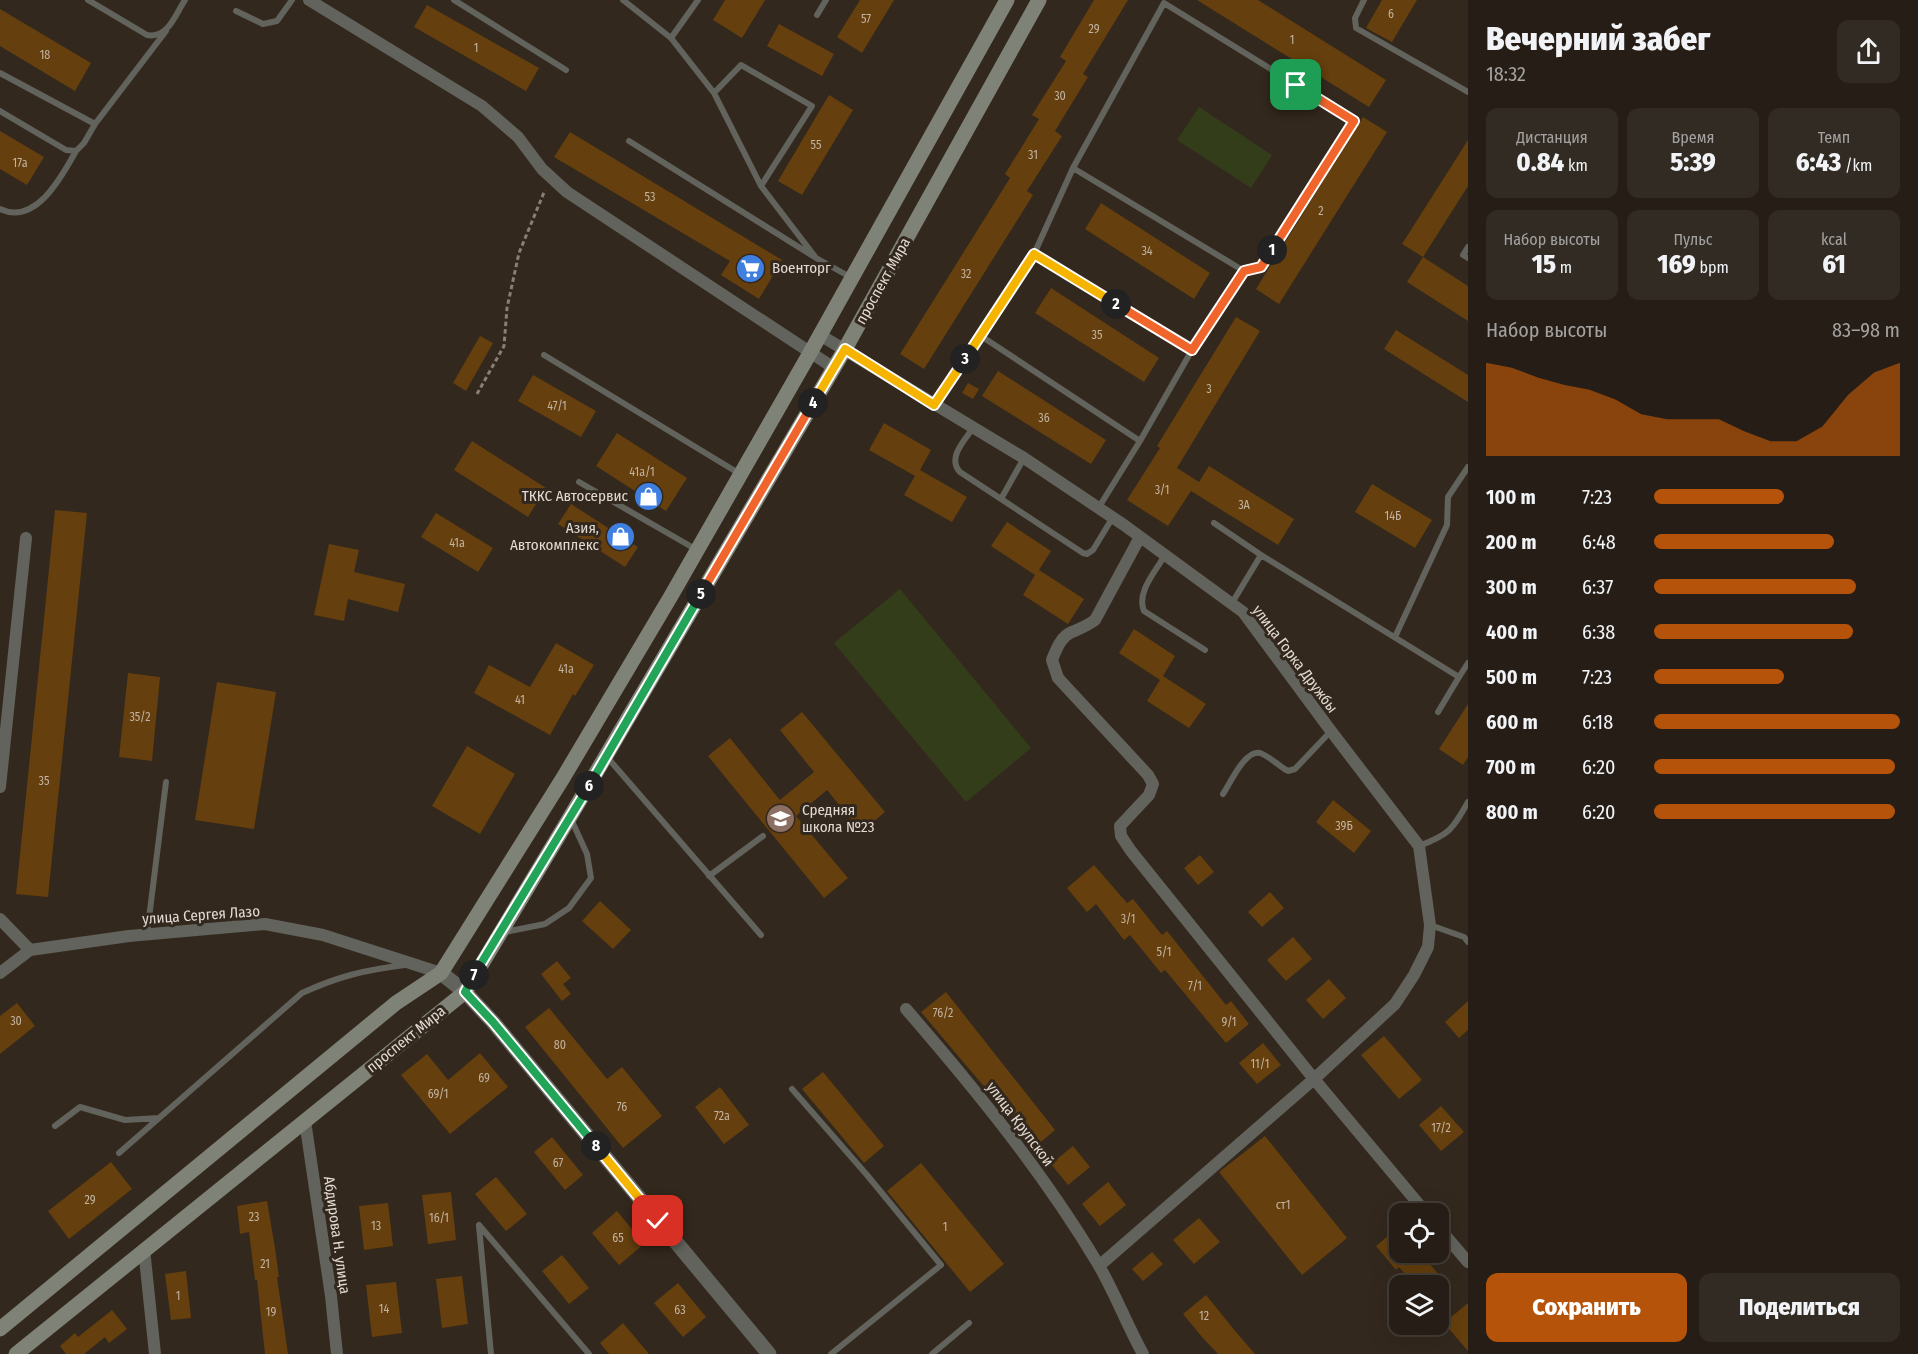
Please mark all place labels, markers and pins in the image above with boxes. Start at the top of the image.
pin [1270,59,1321,110]
pin: 1 [1257,235,1287,265]
supermarket icon: Военторг [735,252,767,284]
place label: Военторг [772,259,831,277]
pin: 2 [1101,289,1131,319]
pin: 3 [950,344,980,374]
pin: 4 [798,388,828,418]
shop icon: ТККС Автосервис [633,480,665,512]
place label: ТККС Автосервис [522,487,629,505]
place label: Азия, Автокомплекс [510,519,600,554]
shop icon: Азия, Автокомплекс [604,521,636,553]
pin: 5 [686,579,716,609]
pin: 6 [574,771,604,801]
place label: Средняя школа №23 [802,801,875,836]
school or university icon: Средняя школа №23 [765,803,797,835]
pin: 7 [459,960,489,990]
pin: 8 [581,1131,611,1161]
pin [632,1195,683,1246]

